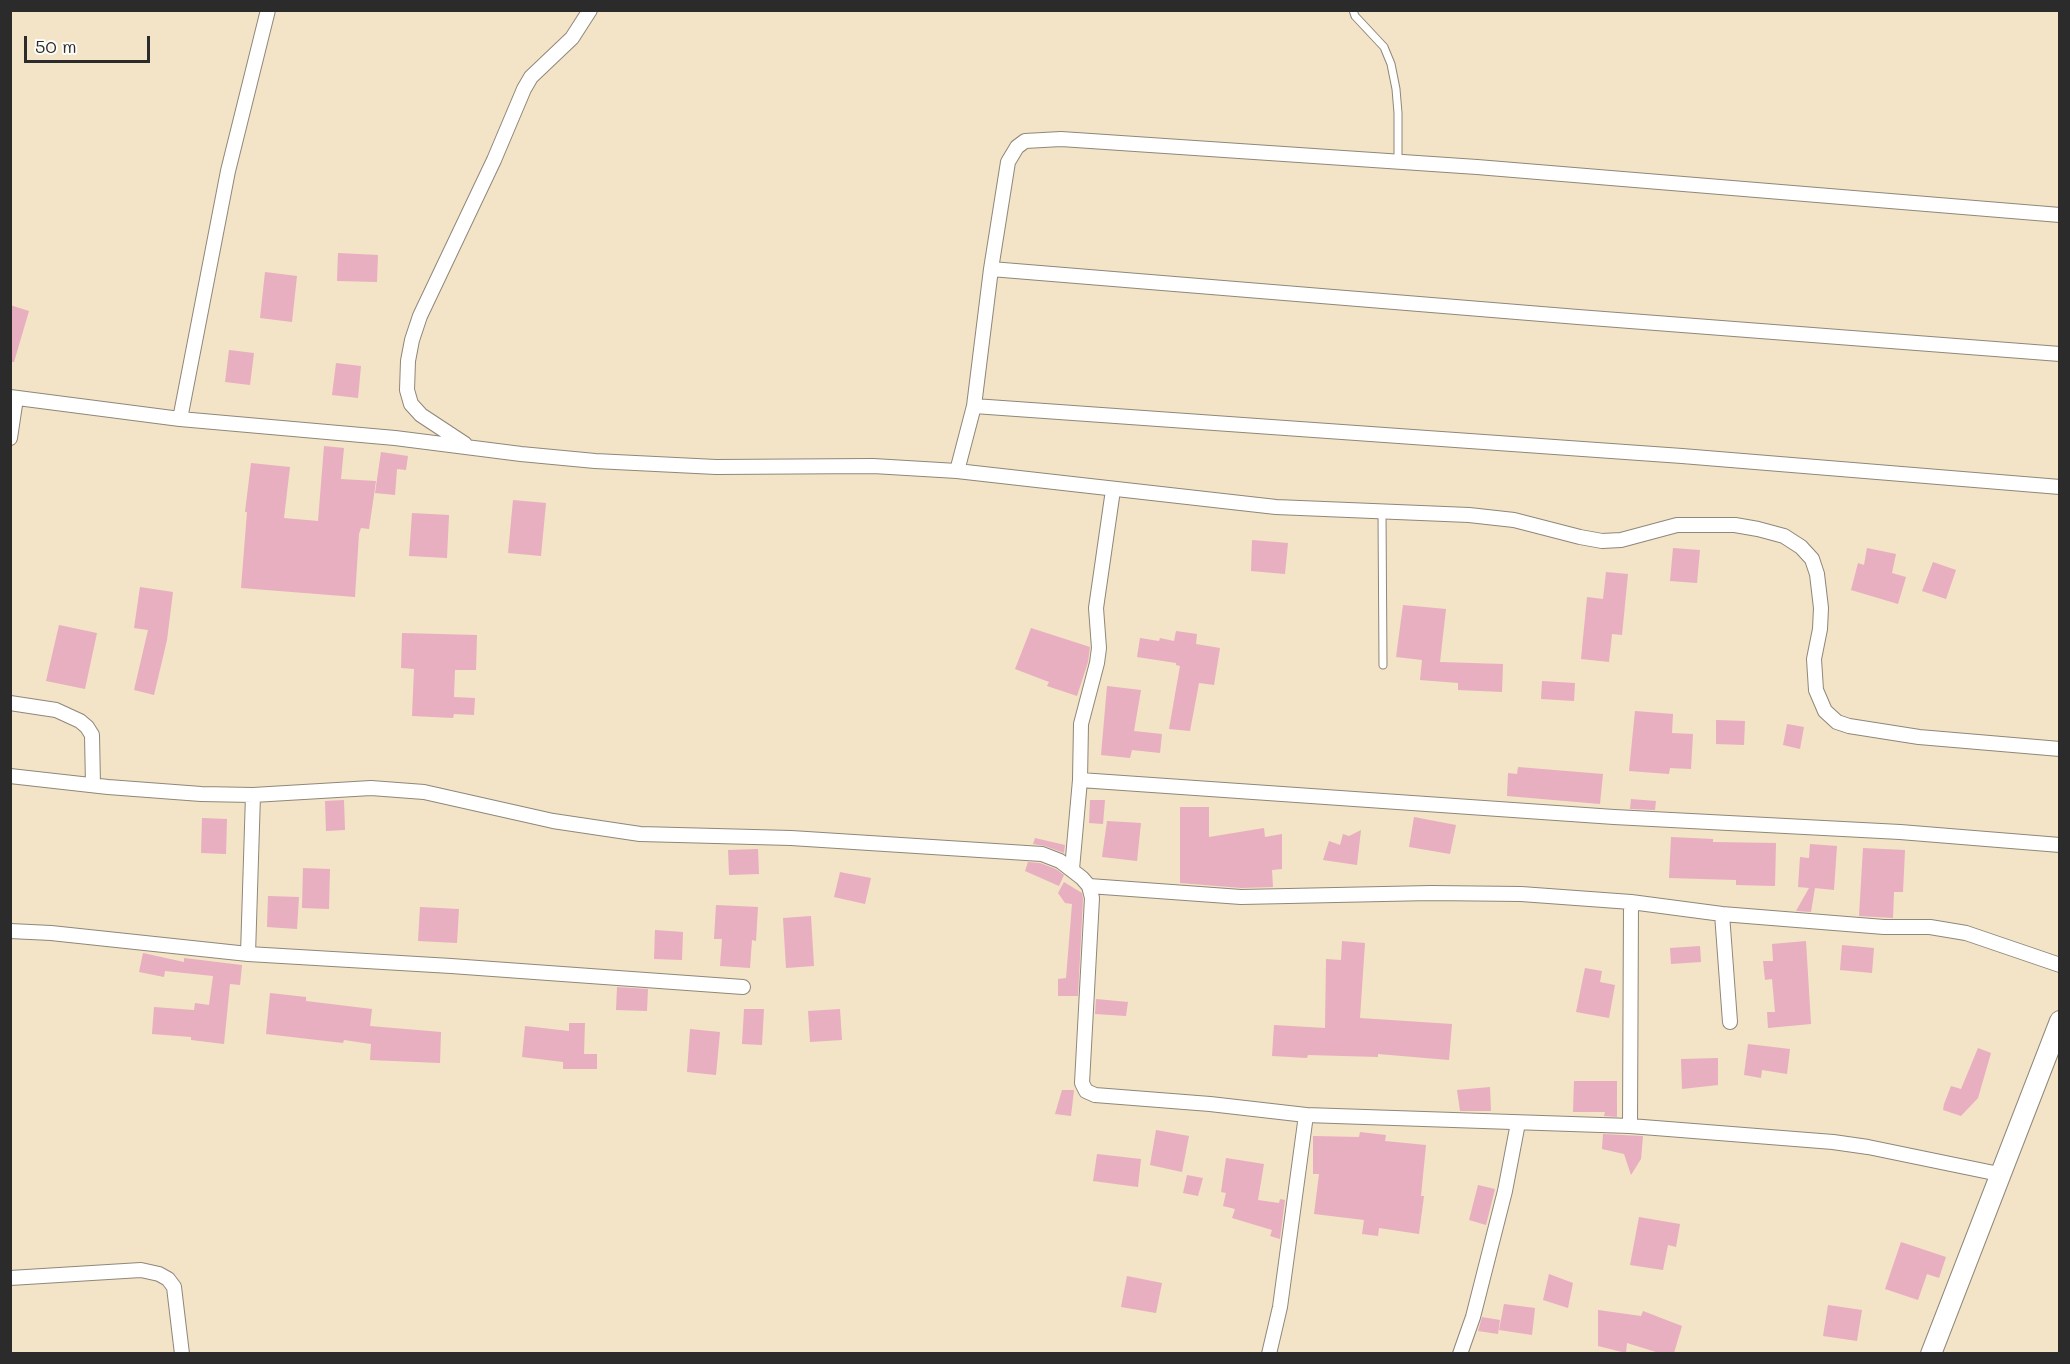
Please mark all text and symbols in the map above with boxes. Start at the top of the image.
scale bar [27,24,153,62]
text: 50 m [35,34,77,58]

